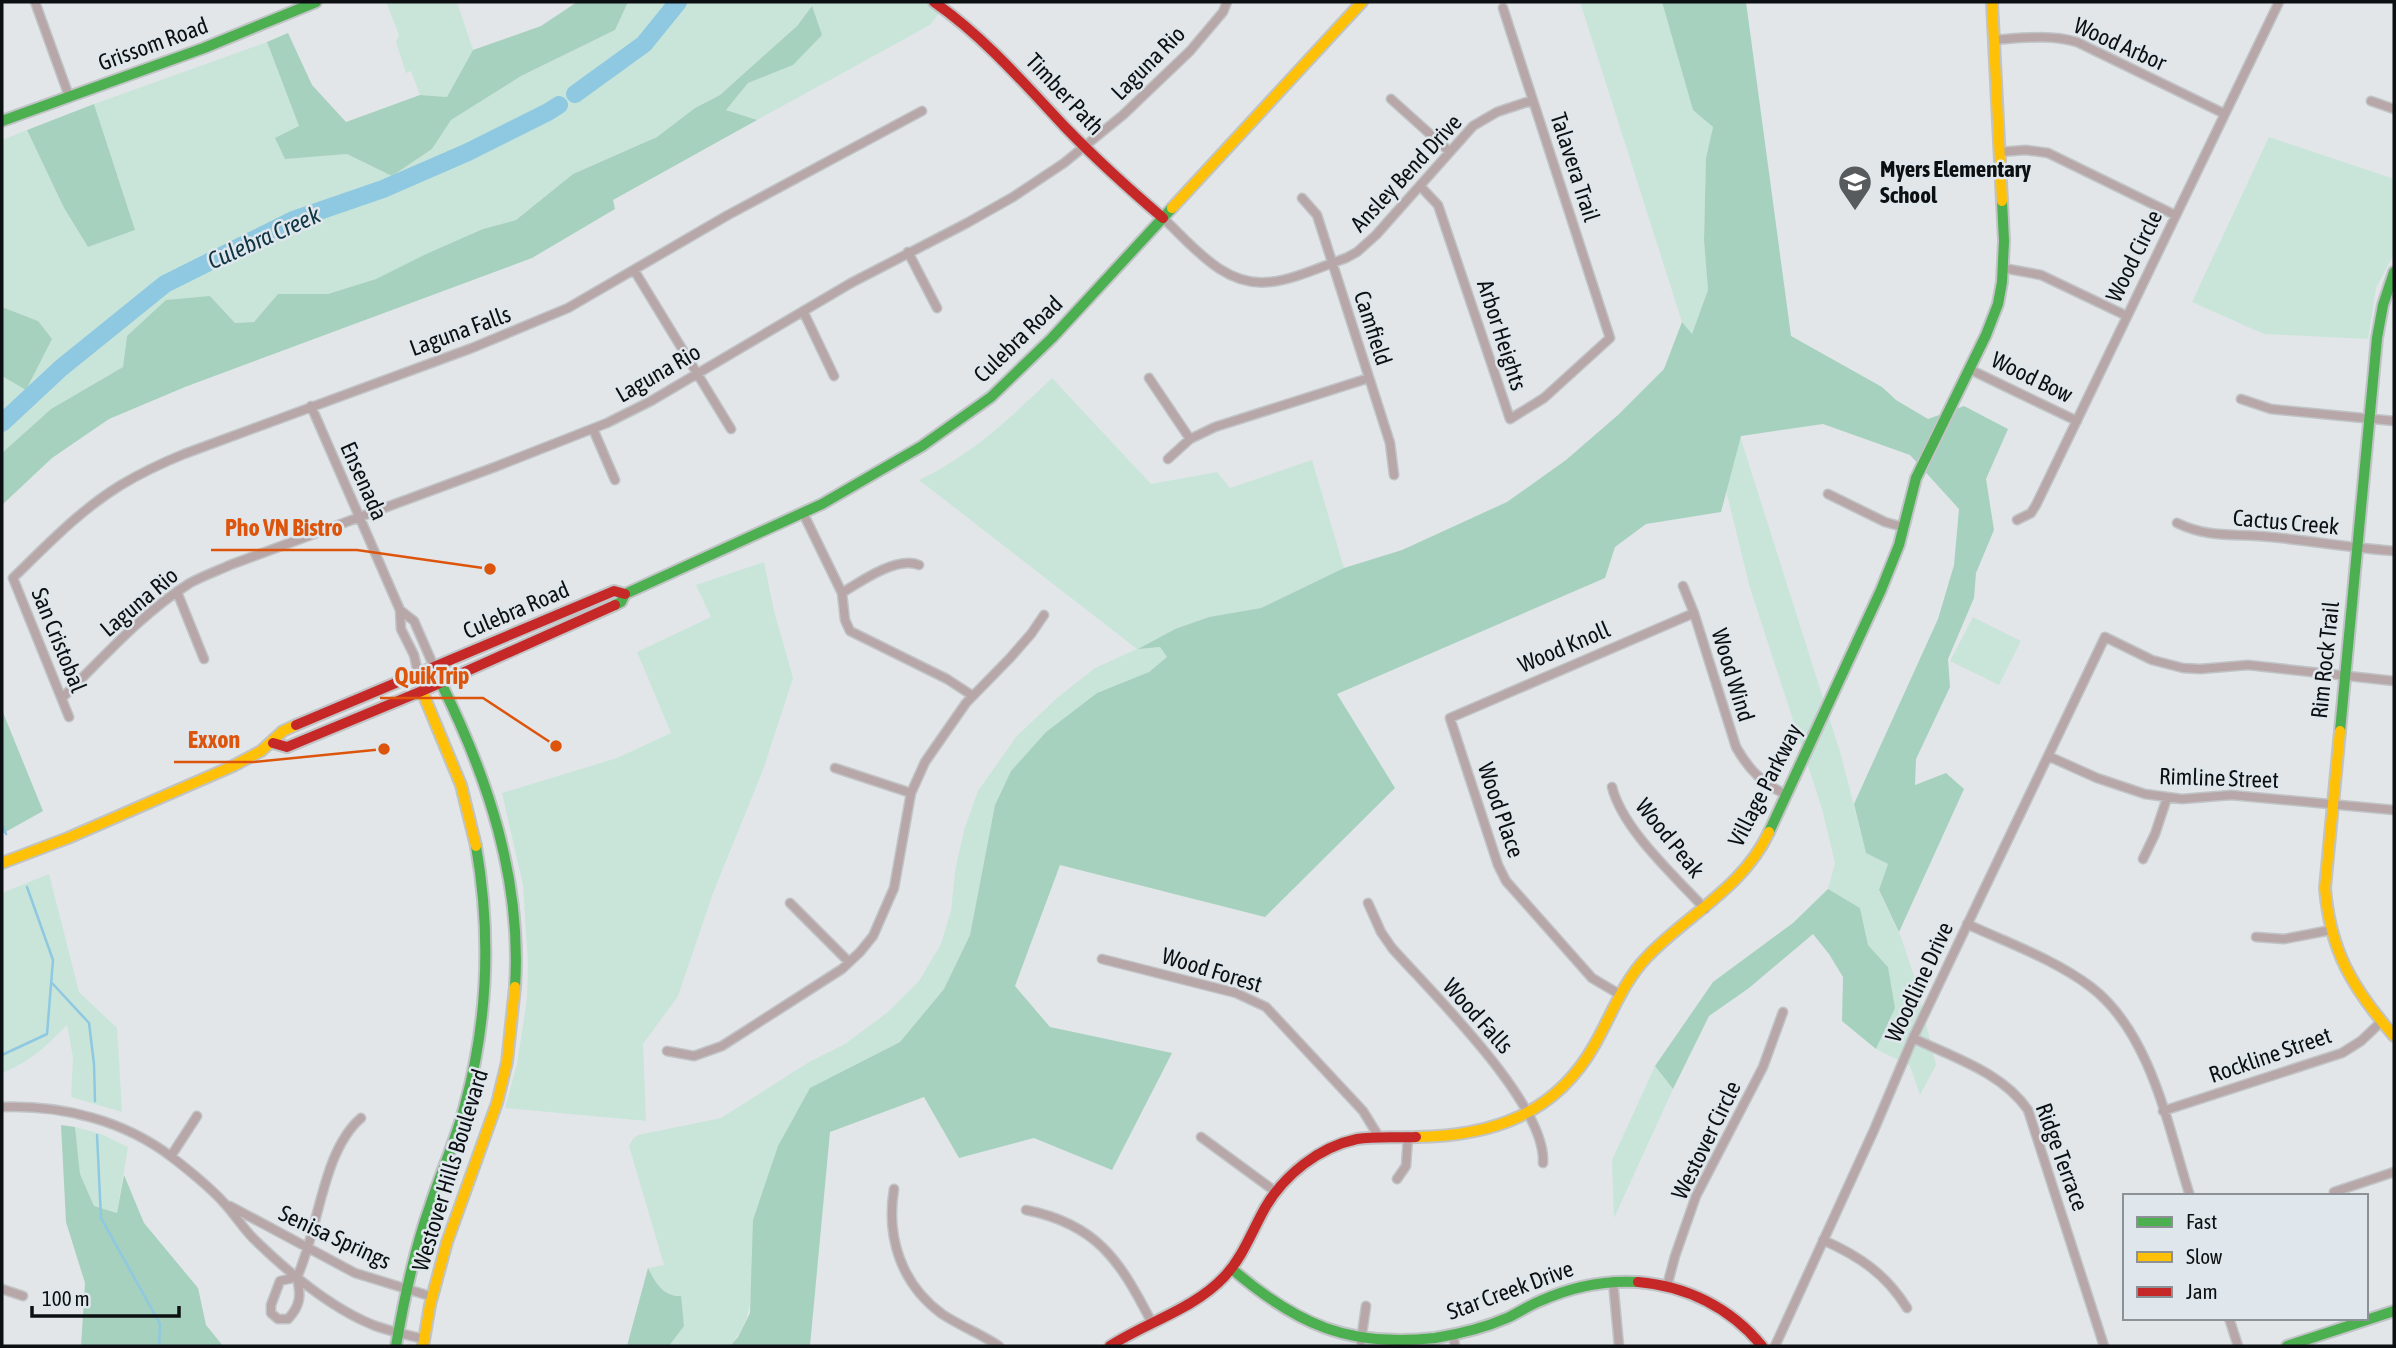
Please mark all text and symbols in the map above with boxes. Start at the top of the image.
street label: Grissom Road [95,12,211,76]
street label: Wood Arbor [2070,12,2171,76]
street label: Laguna Rio [1106,21,1190,105]
street label: Timber Path [1021,48,1109,140]
street label: Ansley Bend Drive [1345,109,1467,237]
street label: Talavera Trail [1545,109,1605,225]
place label: Myers Elementary School [1880,156,2032,208]
school or university icon: Myers Elementary School [1836,163,1874,212]
water label: Culebra Creek [203,201,325,274]
street label: Wood Circle [2101,206,2167,306]
street label: Arbor Heights [1472,276,1532,394]
street label: Camfield [1349,288,1397,368]
street label: Culebra Road [968,290,1068,388]
street label: Laguna Falls [406,301,514,361]
street label: Laguna Rio [611,338,705,408]
street label: Wood Bow [1987,346,2077,408]
street label: Ensenada [335,438,393,524]
street label: Cactus Creek [2232,504,2340,540]
callout: Pho VN Bistro [211,505,357,550]
text: Pho VN Bistro [225,514,343,541]
street label: Laguna Rio [95,562,183,642]
street label: Culebra Road [459,576,573,644]
street label: San Cristobal [26,584,92,696]
street label: Rim Rock Trail [2306,600,2344,720]
street label: Wood Knoll [1514,616,1614,678]
street label: Wood Wind [1707,625,1759,725]
callout: QuikTrip [380,653,483,698]
text: QuikTrip [395,662,469,689]
callout: Exxon [174,717,254,762]
street label: Village Parkway [1723,719,1807,851]
text: Exxon [188,726,240,753]
street label: Wood Place [1473,759,1529,861]
street label: Rimline Street [2159,763,2279,793]
street label: Wood Peak [1630,793,1710,883]
street label: Woodline Drive [1880,918,1958,1046]
street label: Wood Forest [1159,942,1265,998]
street label: Wood Falls [1438,973,1518,1059]
street label: Rockline Street [2205,1022,2335,1088]
street label: Westover Hills Boulevard [407,1066,493,1274]
street label: Westover Circle [1666,1077,1746,1203]
street label: Ridge Terrace [2031,1100,2093,1214]
legend [2123,1194,2368,1320]
street label: Senisa Springs [275,1200,395,1274]
text: Fast [2186,1209,2217,1233]
text: Slow [2186,1244,2223,1268]
street label: Star Creek Drive [1443,1255,1577,1325]
scale bar [32,1274,178,1318]
text: Jam [2186,1279,2218,1303]
text: 100 m [42,1286,90,1310]

